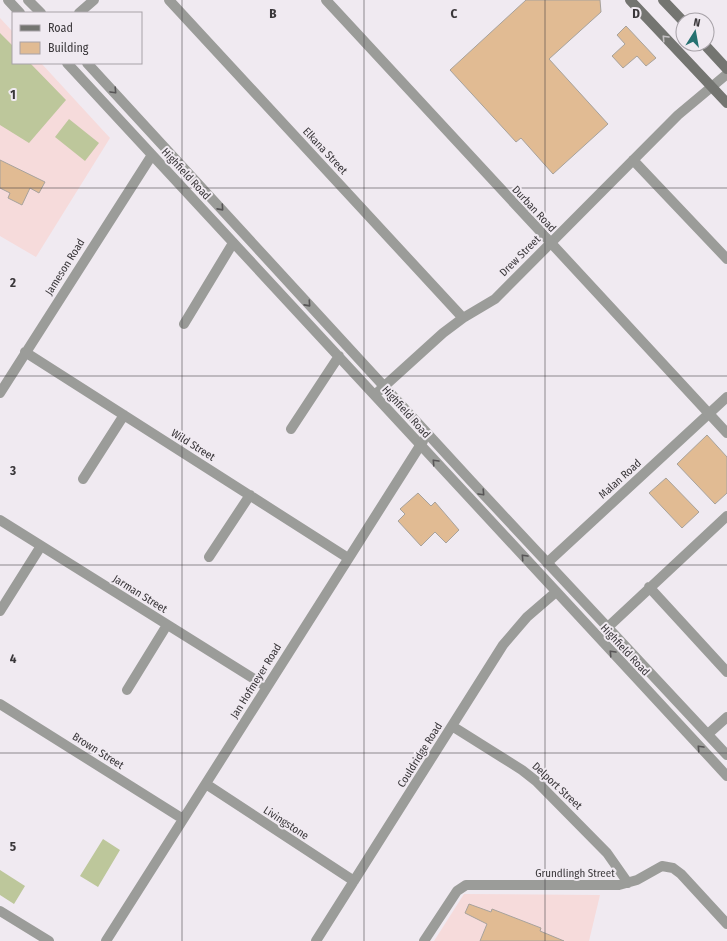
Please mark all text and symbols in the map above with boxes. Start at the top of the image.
text: B [269,6,277,21]
text: C [451,6,458,21]
text: D [632,6,640,21]
legend [12,12,142,64]
north arrow [675,12,715,52]
text: N [692,16,701,30]
text: Road [48,21,73,35]
one-way arrow [662,35,670,43]
text: Building [48,41,89,55]
text: 1 [10,87,16,102]
one-way arrow [109,87,116,94]
street label: Elkana Street [300,125,350,177]
street label: Highfield Road [159,146,213,202]
street label: Durban Road [509,183,559,235]
one-way arrow [216,203,224,211]
street label: Drew Street [497,233,543,279]
street label: Jameson Road [43,236,87,298]
text: 2 [9,275,16,290]
one-way arrow [304,299,311,307]
street label: Highfield Road [379,383,433,441]
street label: Wild Street [169,426,218,464]
street label: Malan Road [596,457,644,501]
one-way arrow [432,459,440,467]
text: 3 [9,463,16,478]
one-way arrow [477,488,484,495]
one-way arrow [521,554,529,562]
street label: Jarman Street [110,572,170,616]
street label: Highfield Road [598,622,652,678]
street label: Jan Hofmeyer Road [228,641,284,721]
one-way arrow [609,650,616,658]
text: 4 [10,651,17,666]
street label: Couldridge Road [395,720,445,790]
street label: Brown Street [70,730,126,772]
one-way arrow [698,745,705,753]
street label: Delport Street [529,760,585,813]
street label: Livingstone [261,804,311,842]
text: 5 [10,839,16,854]
street label: Grundlingh Street [535,867,615,880]

